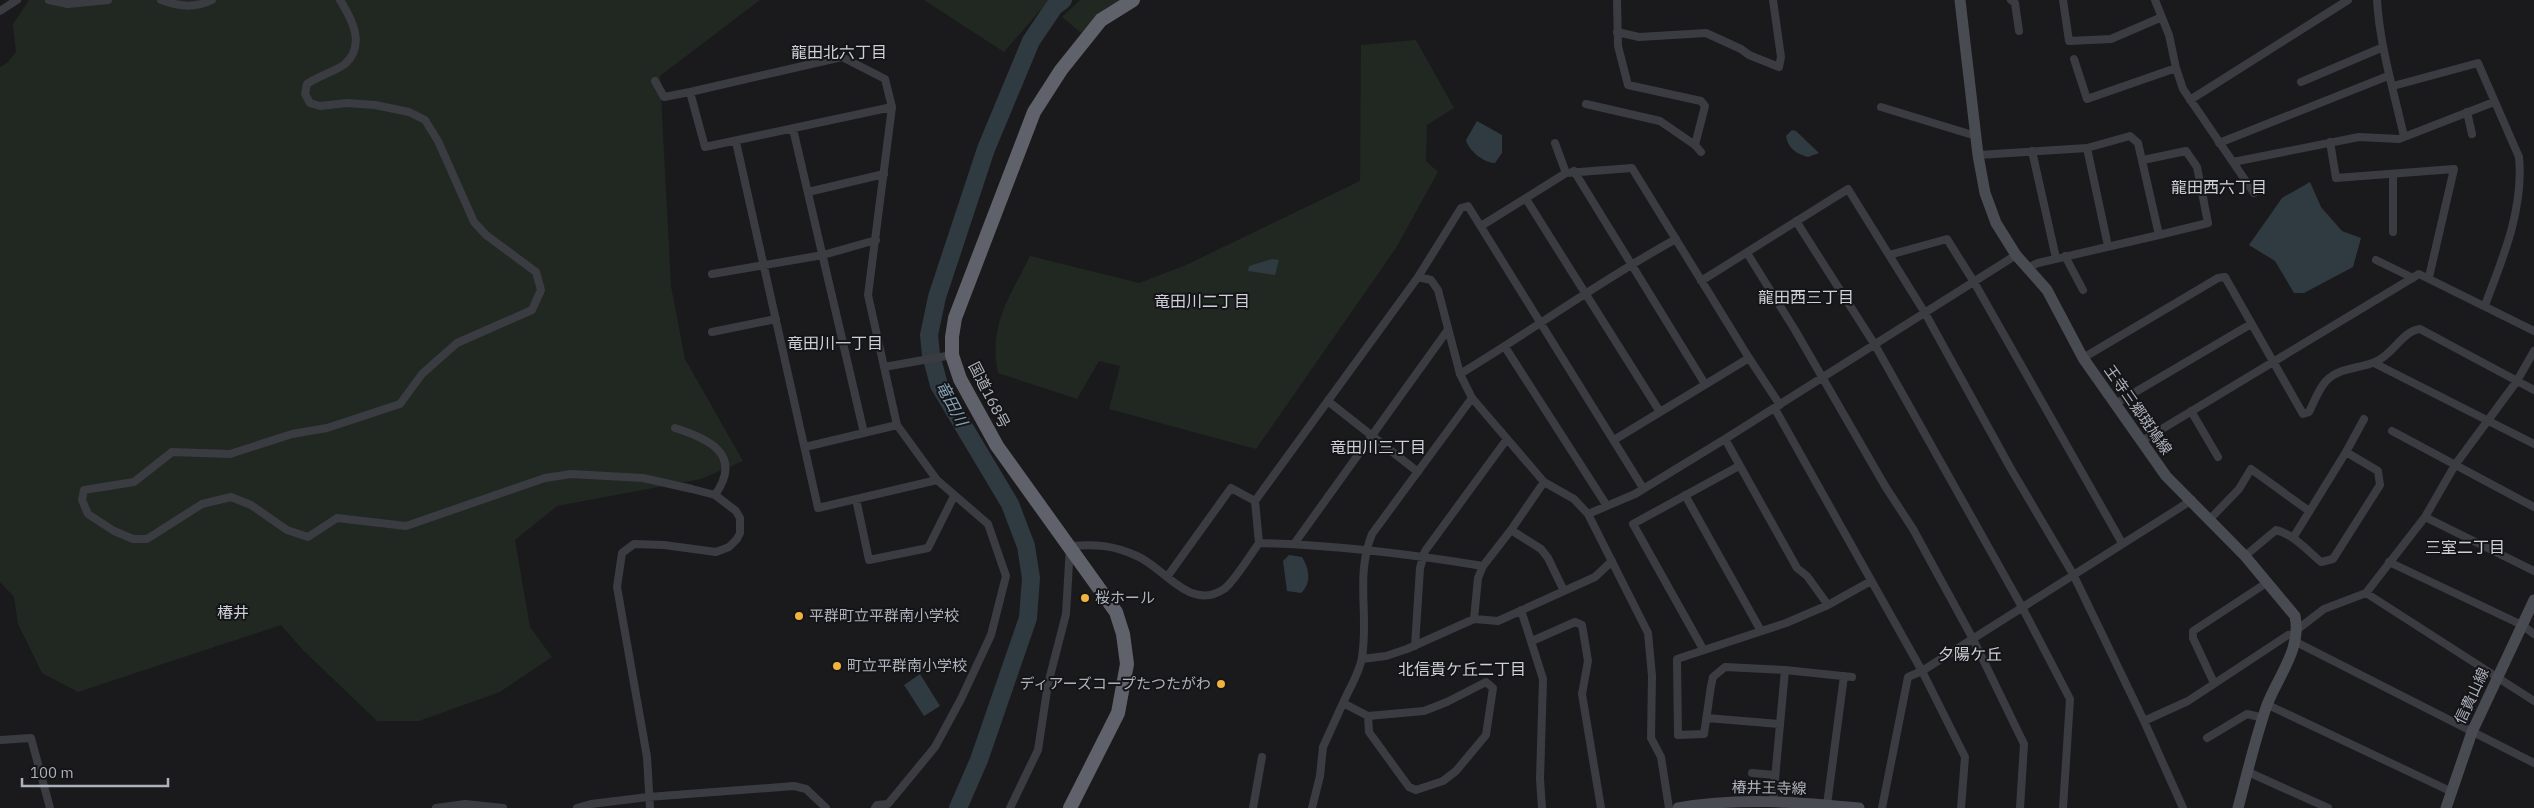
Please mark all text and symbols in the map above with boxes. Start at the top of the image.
district label: 龍田北六丁目 [791,42,887,62]
district label: 龍田西六丁目 [2171,177,2267,197]
district label: 龍田西三丁目 [1758,287,1854,307]
district label: 竜田川二丁目 [1154,291,1250,311]
district label: 竜田川一丁目 [787,333,883,353]
street label: 国道168号 [965,358,1014,431]
street label: 王寺三郷斑鳩線 [2101,361,2176,458]
water label: 竜田川 [932,377,973,431]
district label: 竜田川三丁目 [1330,437,1426,457]
district label: 三室二丁目 [2425,537,2505,557]
place label: 桜ホール [1095,588,1155,607]
marker: 桜ホール [1079,592,1091,604]
district label: 椿井 [217,602,249,622]
place label: 平群町立平群南小学校 [809,606,959,625]
marker: 平群町立平群南小学校 [793,610,805,622]
district label: 夕陽ケ丘 [1938,644,2002,664]
place label: 町立平群南小学校 [847,656,967,675]
district label: 北信貴ケ丘二丁目 [1398,659,1526,679]
marker: 町立平群南小学校 [831,660,843,672]
street label: 信貴山線 [2450,665,2493,727]
place label: ディアーズコープたつたがわ [1020,674,1211,693]
marker: ディアーズコープたつたがわ [1215,678,1227,690]
scale bar [22,756,169,788]
text: 100 m [30,763,74,782]
street label: 椿井王寺線 [1731,777,1807,798]

